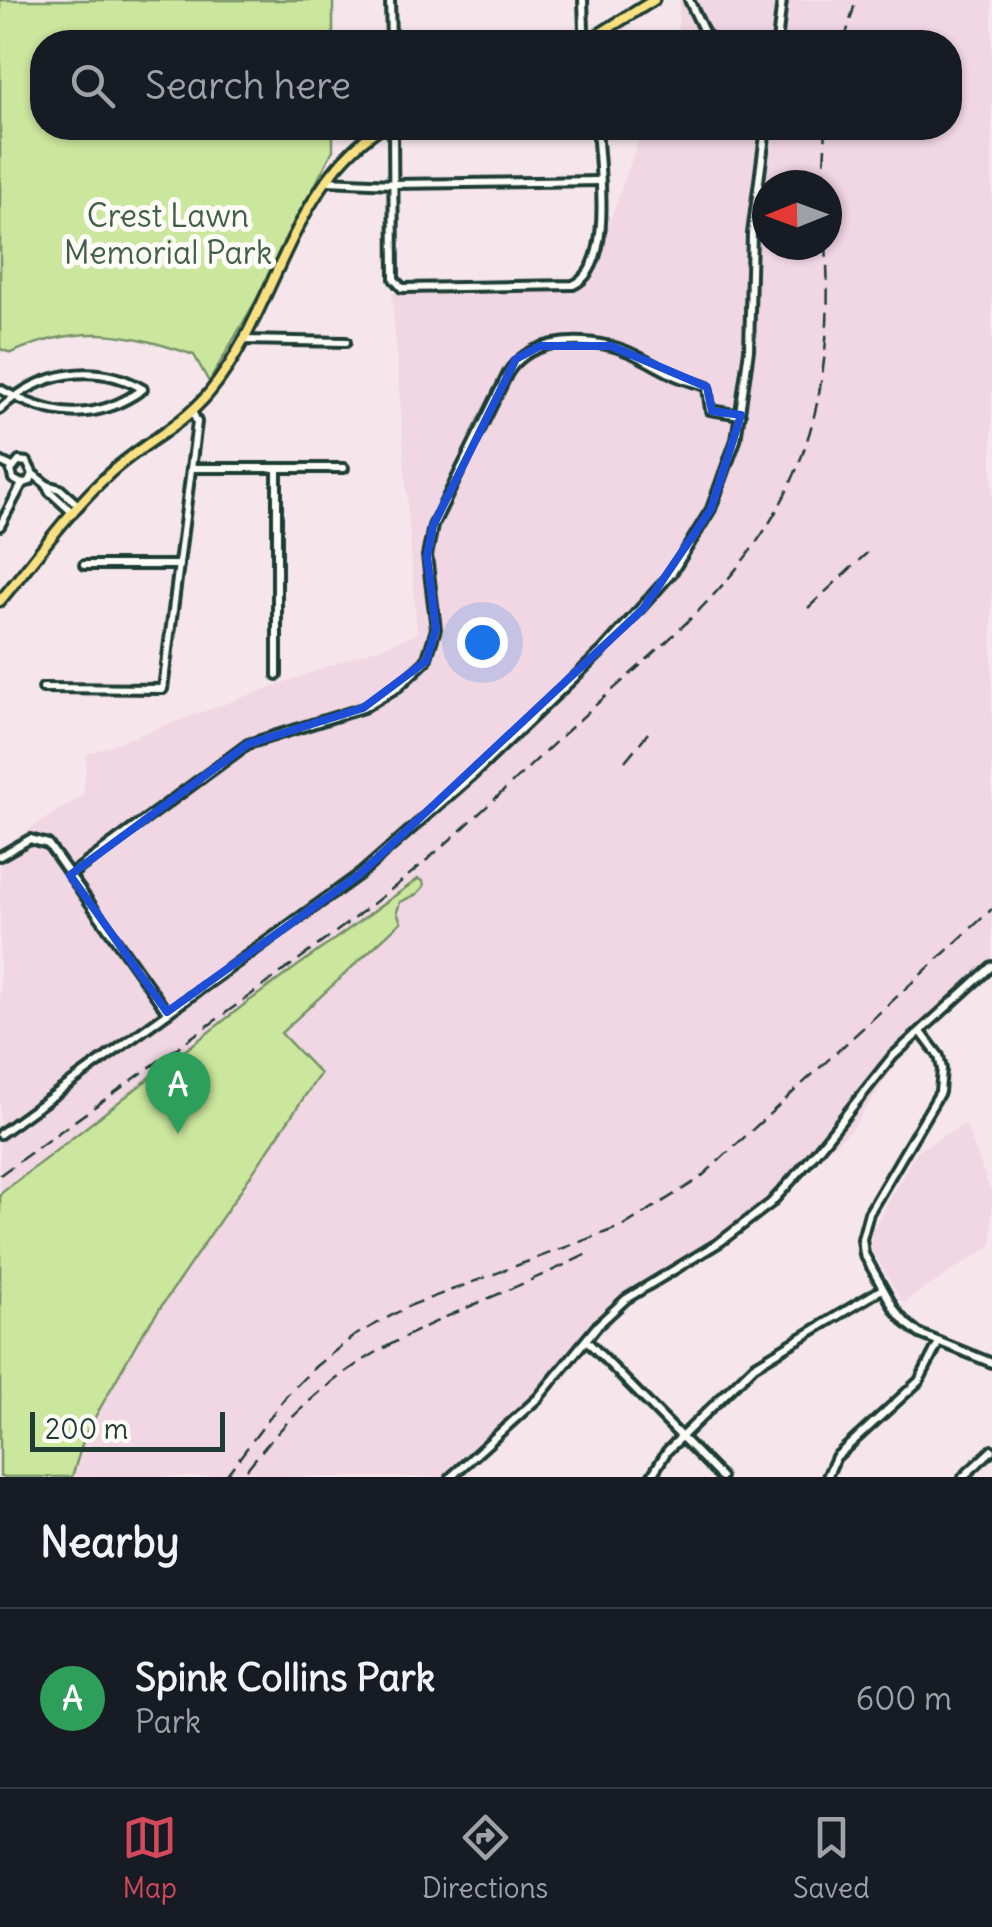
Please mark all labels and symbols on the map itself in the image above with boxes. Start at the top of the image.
north arrow [752,170,842,260]
park label: Crest Lawn Memorial Park [64,195,272,273]
your location [457,617,508,668]
pin: A [146,1052,210,1134]
scale bar [30,1407,225,1452]

